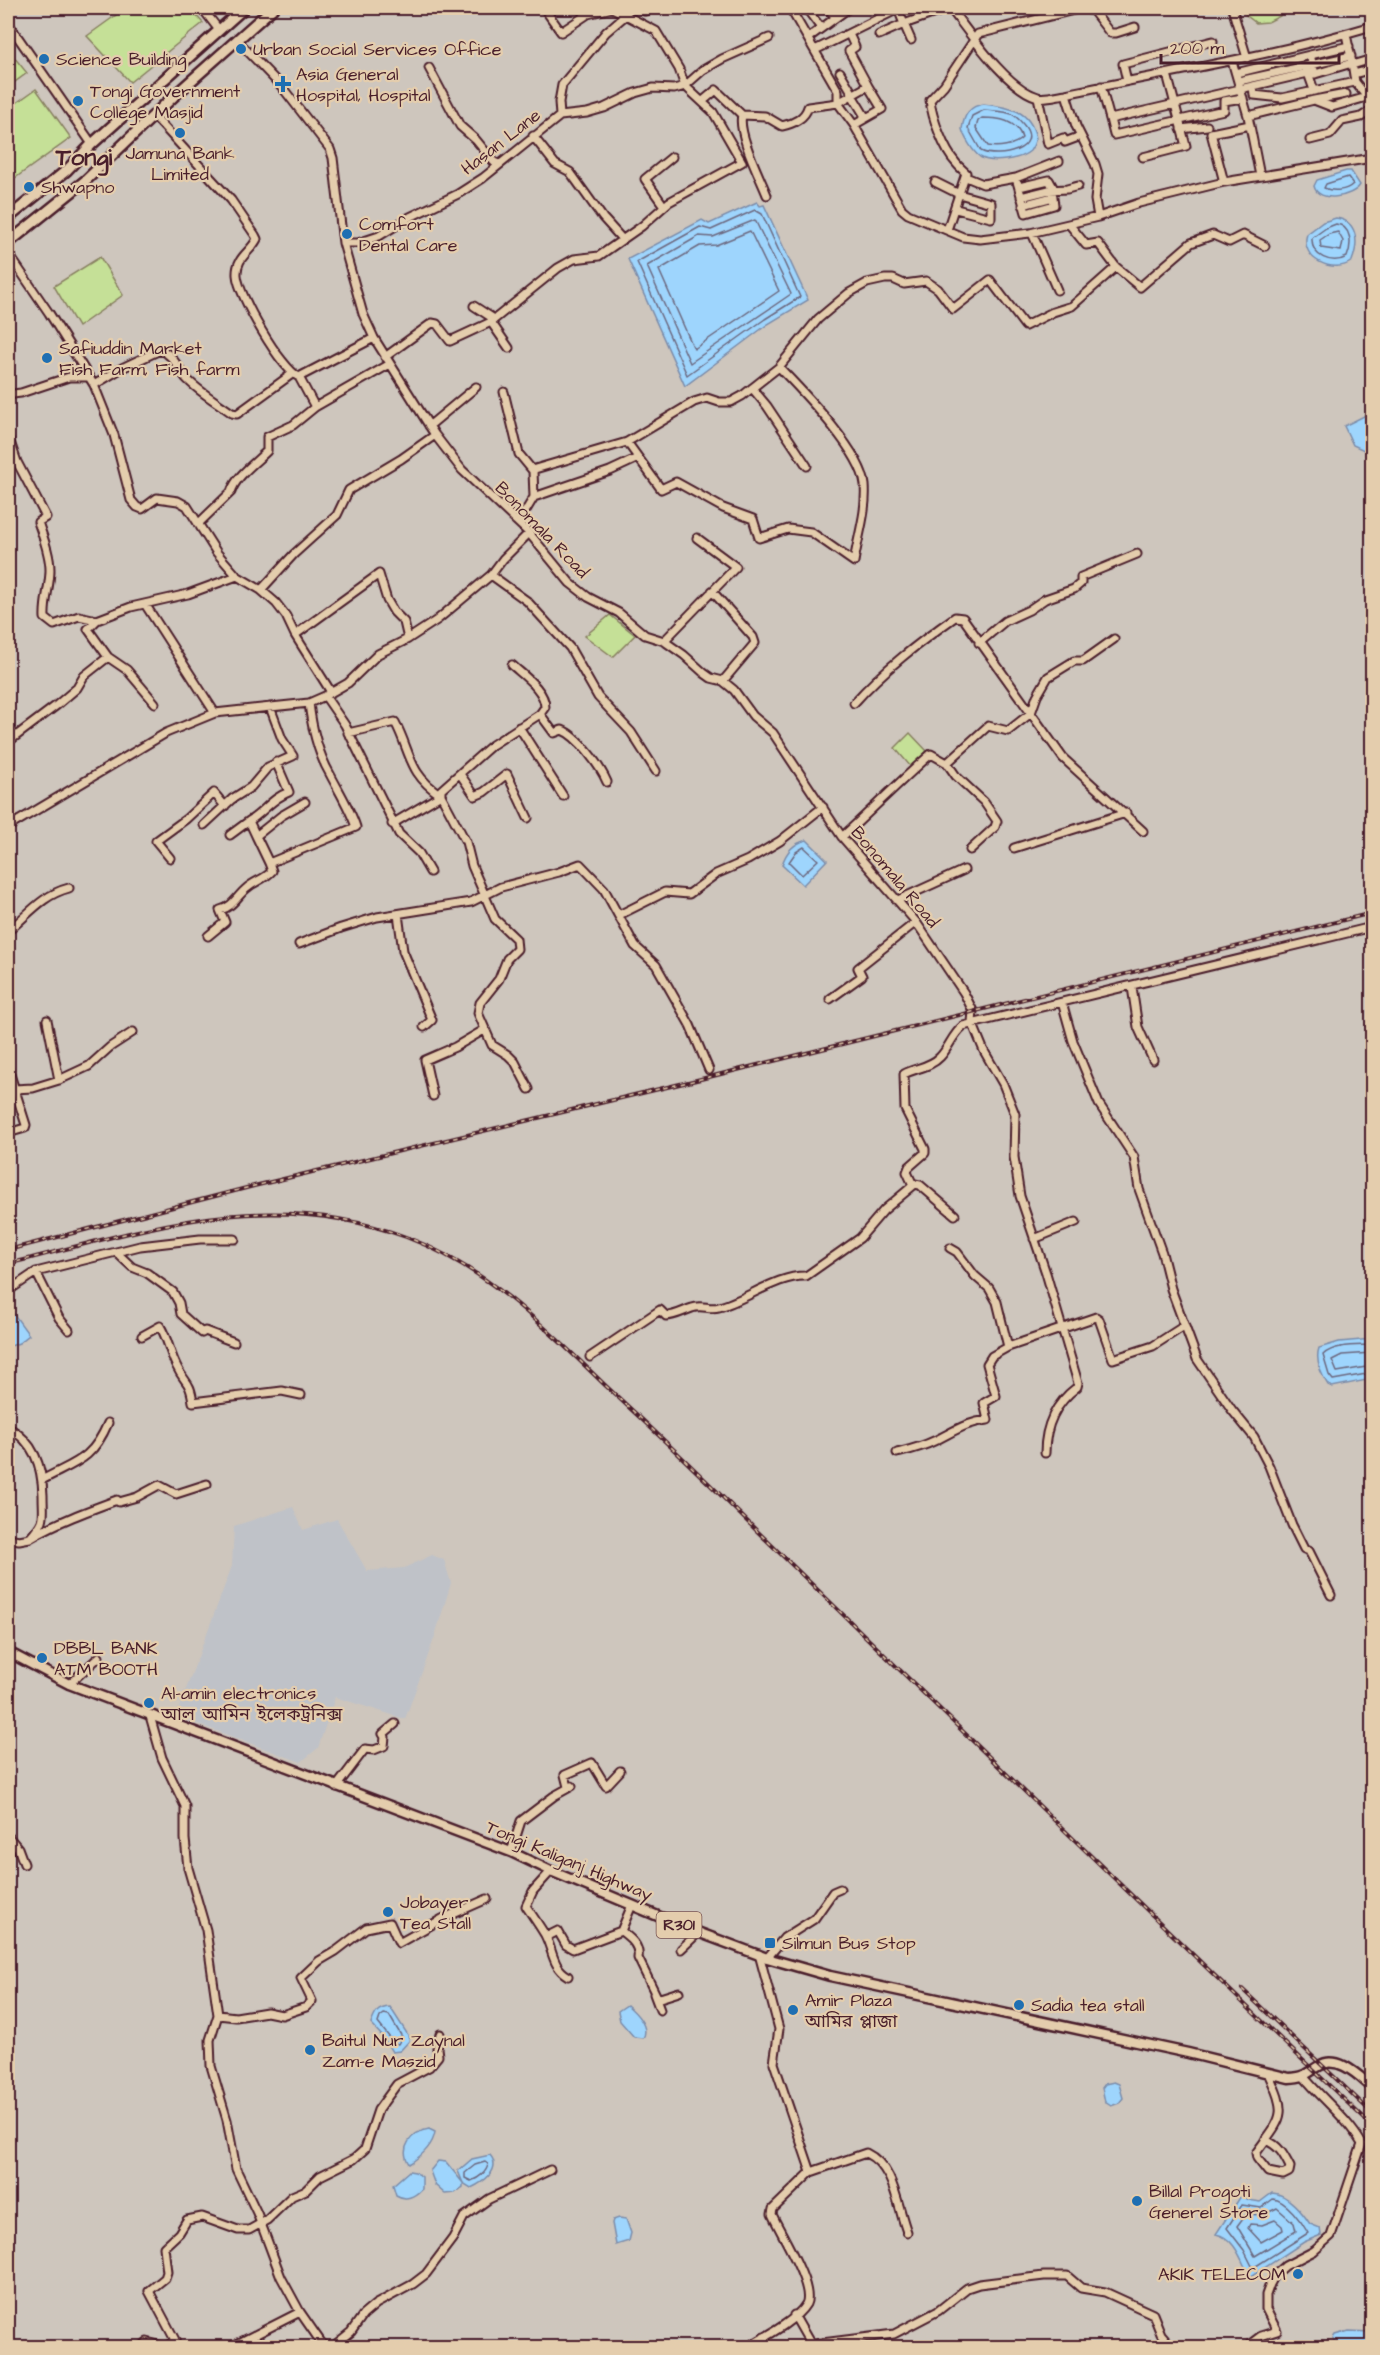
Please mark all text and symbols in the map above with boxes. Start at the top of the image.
scale bar [1161,27,1340,65]
text: 200 m [1170,36,1224,61]
place label: Urban Social Services Office [253,37,502,62]
marker: Urban Social Services Office [234,42,248,56]
place label: Science Building [56,47,186,73]
marker: Science Building [37,52,51,66]
place label: Asia General Hospital, Hospital [296,62,431,108]
marker: Asia General Hospital, Hospital [274,75,292,93]
place label: Tongi Government College Masjid [90,79,241,126]
marker: Tongi Government College Masjid [71,94,85,108]
street label: Hasan Lane [456,103,546,181]
marker: Jamuna Bank Limited [173,126,187,140]
district label: Tongi [55,141,113,176]
place label: Jamuna Bank Limited [125,141,235,187]
place label: Shwapno [41,175,114,200]
marker: Shwapno [22,180,36,194]
place label: Comfort Dental Care [359,212,458,258]
marker: Comfort Dental Care [340,227,354,241]
place label: Safiuddin Market Fish Farm, Fish farm [59,336,239,382]
marker: Safiuddin Market Fish Farm, Fish farm [40,351,54,365]
street label: Bonomala Road [489,476,595,584]
street label: Bonomala Road [845,821,945,933]
place label: DBBL BANK ATM BOOTH [54,1636,158,1682]
marker: DBBL BANK ATM BOOTH [35,1651,49,1665]
place label: Al-amin electronics আল আমিন ইলেকট্রনিক্স [160,1681,343,1727]
marker: Al-amin electronics আল আমিন ইলেকট্রনিক্স [142,1696,156,1710]
street label: Tongi Kaliganj Highway [482,1815,656,1908]
place label: Jobayer Tea Stall [400,1890,471,1936]
marker: Jobayer Tea Stall [381,1905,395,1919]
road number: R301 [656,1912,702,1938]
place label: Silmun Bus Stop [782,1931,916,1956]
marker: Silmun Bus Stop [763,1936,777,1950]
place label: Amir Plaza আমির প্লাজা [804,1988,898,2034]
place label: Sadia tea stall [1031,1993,1145,2018]
marker: Sadia tea stall [1012,1998,1026,2012]
marker: Amir Plaza আমির প্লাজা [786,2003,800,2017]
place label: Baitul Nur Zaynal Zam-e Maszid [322,2028,465,2074]
marker: Baitul Nur Zaynal Zam-e Maszid [303,2043,317,2057]
place label: Billal Progoti Generel Store [1149,2179,1269,2225]
marker: Billal Progoti Generel Store [1130,2194,1144,2208]
place label: AKIK TELECOM [1158,2262,1286,2287]
marker: AKIK TELECOM [1291,2267,1305,2281]

